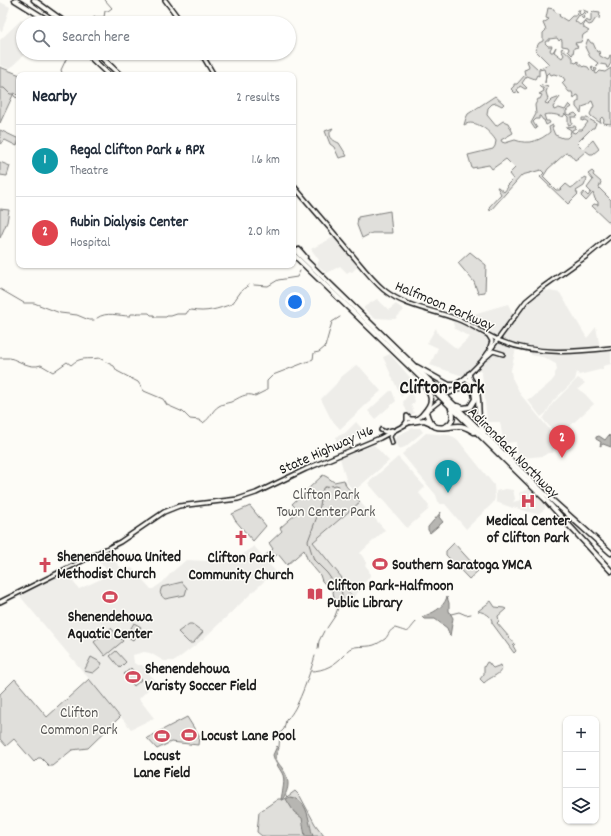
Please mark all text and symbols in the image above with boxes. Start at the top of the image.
search box [16,16,296,60]
icon: search [30,27,52,49]
text: Search here [62,27,130,49]
text: Nearby [32,86,76,110]
text: 2 results [236,89,280,108]
text: Regal Clifton Park & RPX [70,140,205,162]
text: 1 [44,151,46,170]
text: 1.6 km [251,151,280,170]
text: Theatre [70,162,108,181]
text: Rubin Dialysis Center [70,212,188,234]
text: 2 [42,223,48,242]
text: 2.0 km [248,223,280,242]
text: Hospital [70,234,110,253]
street label: Halfmoon Parkway [391,276,498,338]
your location [285,292,305,312]
district label: Clifton Park [399,376,485,403]
street label: Adirondack Northway [462,403,564,505]
street label: State Highway 146 [276,420,378,482]
pin: 2 [549,425,575,458]
pin: 1 [435,460,461,493]
park label: Clifton Park Town Center Park [277,485,376,524]
hospital icon: Medical Center of Clifton Park [519,492,537,510]
place label: Medical Center of Clifton Park [486,511,570,550]
church icon: Clifton Park Community Church [232,529,250,547]
place label: Shenendehowa United Methodist Church [57,547,181,586]
place label: Clifton Park Community Church [188,548,294,587]
sports icon: Southern Saratoga YMCA [371,555,389,573]
place label: Southern Saratoga YMCA [392,555,532,577]
church icon: Shenendehowa United Methodist Church [36,556,54,574]
place label: Clifton Park-Halfmoon Public Library [327,576,453,615]
library icon: Clifton Park-Halfmoon Public Library [306,585,324,603]
sports icon: Shenendehowa Aquatic Center [101,588,119,606]
place label: Shenendehowa Aquatic Center [68,607,153,646]
place label: Shenendehowa Varisty Soccer Field [145,659,257,698]
sports icon: Shenendehowa Varisty Soccer Field [124,668,142,686]
park label: Clifton Common Park [40,703,118,742]
map controls [563,716,599,824]
button: + [563,716,599,752]
sports icon: Locust Lane Pool [180,726,198,744]
place label: Locust Lane Pool [201,726,296,748]
sports icon: Locust Lane Field [153,727,171,745]
place label: Locust Lane Field [134,746,190,785]
button: − [563,752,599,788]
button: layers [563,788,599,824]

